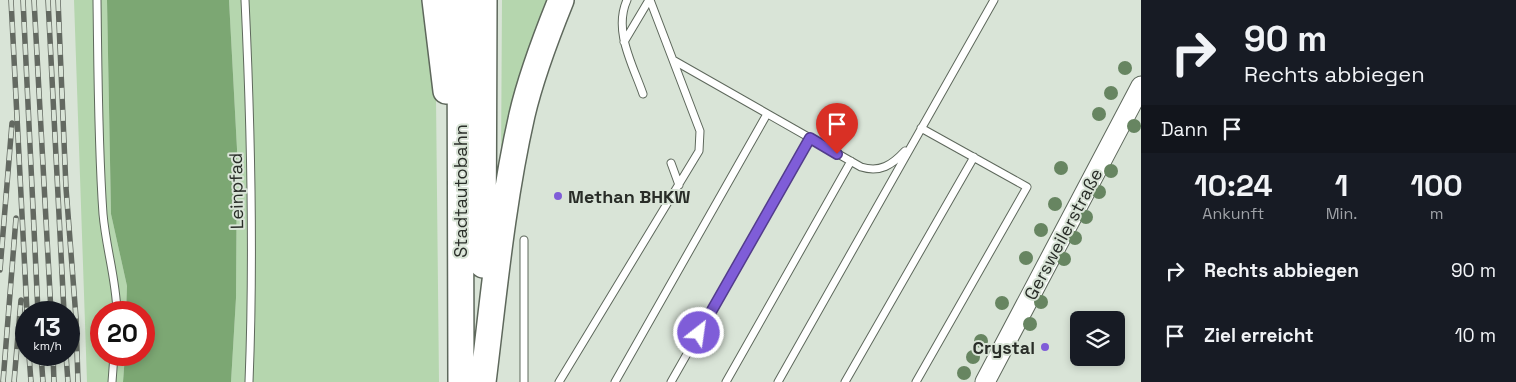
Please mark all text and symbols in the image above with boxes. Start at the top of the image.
text: 90 m [1244,17,1327,61]
icon: right [1161,20,1226,85]
text: Rechts abbiegen [1244,60,1425,88]
pin [816,103,858,154]
icon: arrive [823,110,851,138]
icon: arrive [1218,115,1246,143]
text: Dann [1161,117,1208,142]
street label: Stadtautobahn [449,124,472,258]
street label: Leinpfad [224,153,248,229]
street label: Gersweilerstraße [1019,164,1107,304]
text: 10:24 [1194,166,1273,205]
text: 1 [1335,166,1348,205]
text: 100 [1410,166,1463,205]
place label: Methan BHKW [568,185,691,208]
marker: Methan BHKW [552,190,564,202]
text: Ankunft [1202,203,1264,224]
text: Min. [1326,203,1357,224]
text: m [1430,203,1443,224]
icon: right [1161,257,1189,285]
text: Rechts abbiegen [1204,258,1359,283]
text: 90 m [1451,258,1496,283]
speed limit sign: 20 [90,301,155,366]
position arrow [672,306,724,358]
text: 13 [34,311,61,343]
map controls [1070,311,1125,366]
button: layers [1070,311,1125,366]
icon: arrive [1161,322,1189,350]
text: Ziel erreicht [1204,323,1314,348]
text: 10 m [1455,323,1496,348]
place label: Crystal [973,336,1035,359]
text: km/h [33,338,62,354]
marker: Crystal [1039,341,1051,353]

